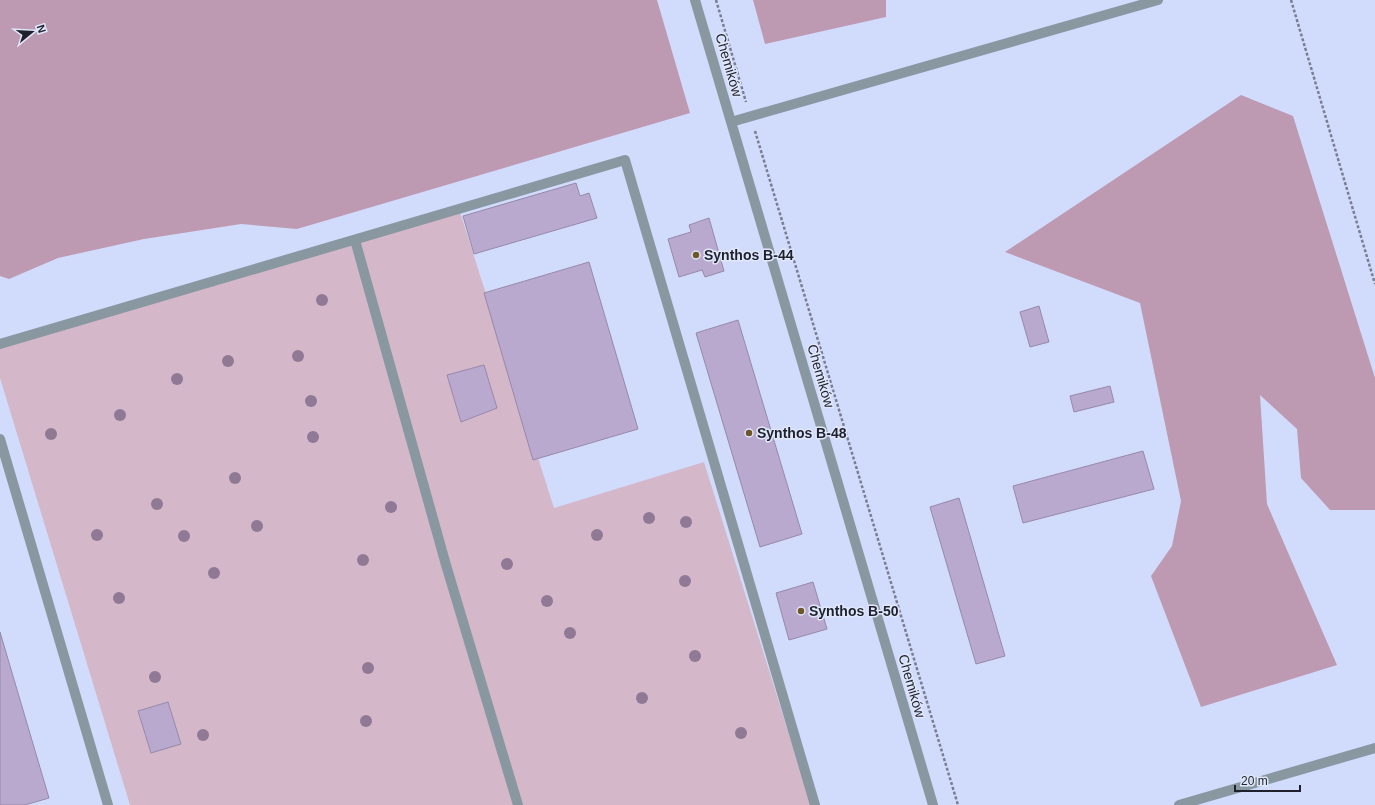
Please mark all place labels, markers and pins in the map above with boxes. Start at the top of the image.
place label: Synthos B-44 [704,247,794,263]
marker: Synthos B-44 [691,250,701,260]
place label: Synthos B-48 [757,425,847,441]
marker: Synthos B-48 [744,428,754,438]
place label: Synthos B-50 [809,603,899,619]
marker: Synthos B-50 [796,606,806,616]

